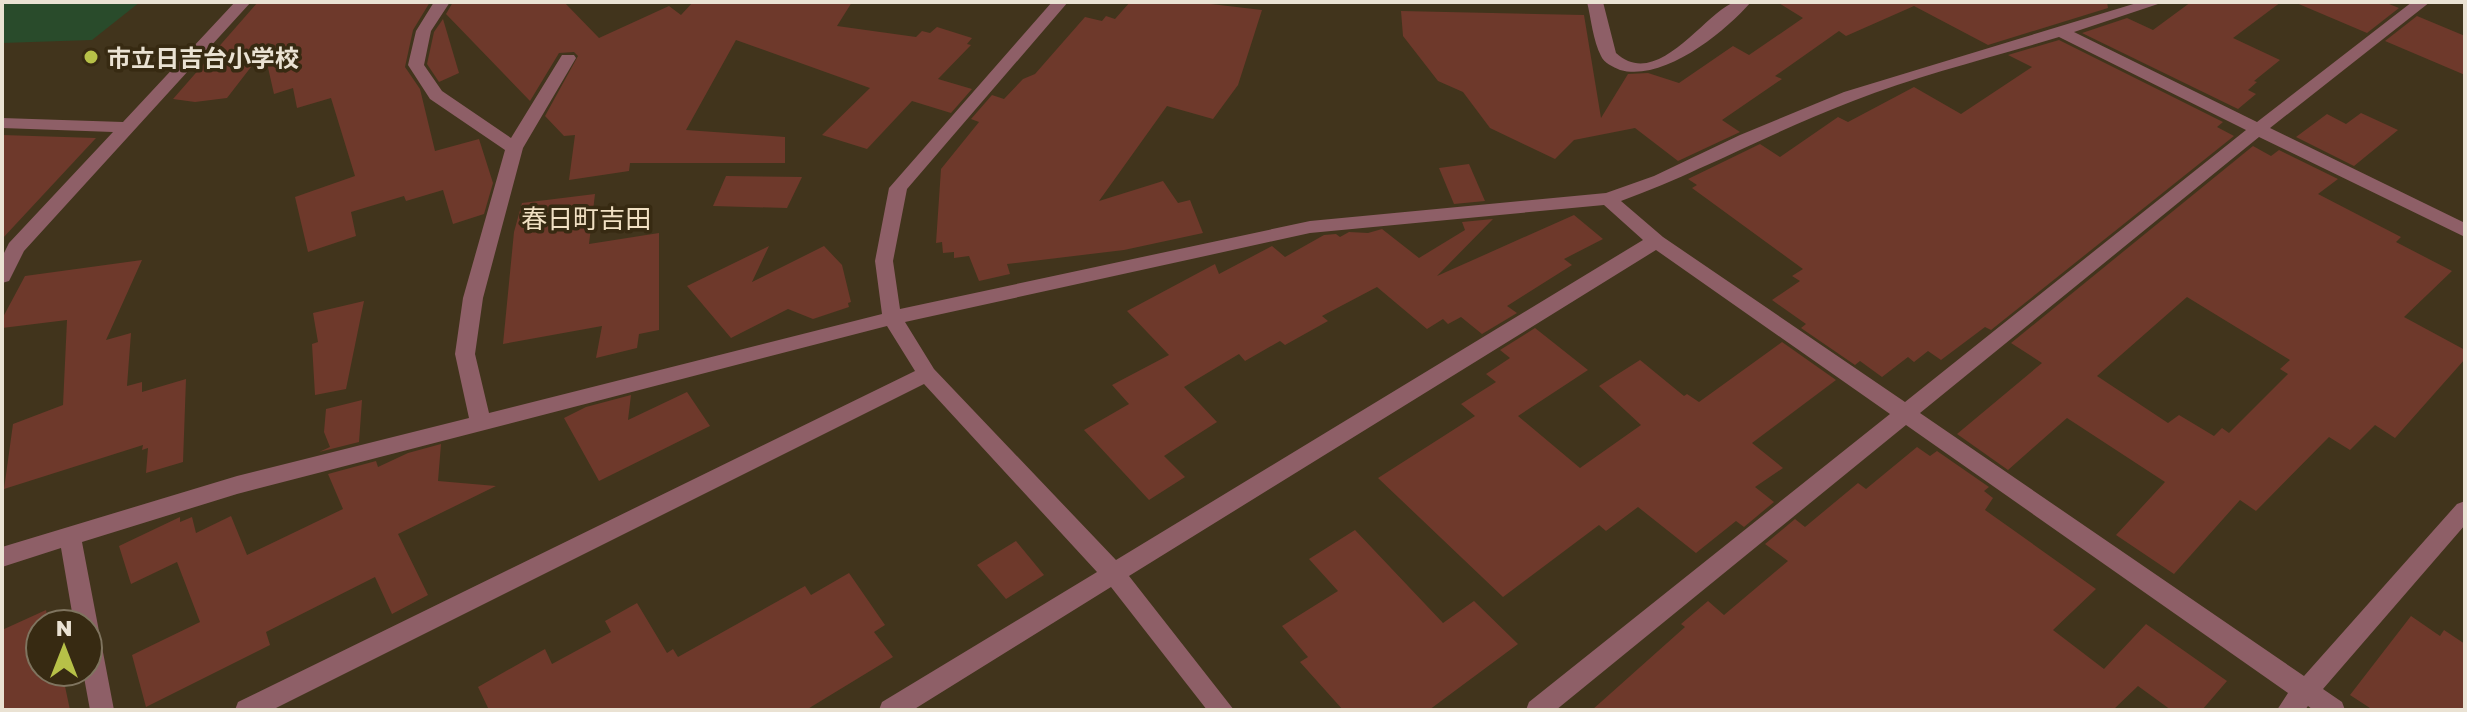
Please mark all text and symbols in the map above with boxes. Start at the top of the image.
place label: 市立日吉台小学校 [107,43,299,72]
marker: 市立日吉台小学校 [82,48,100,66]
district label: 春日町吉田 [521,203,651,234]
north arrow [24,608,104,688]
text: N [56,614,72,641]

